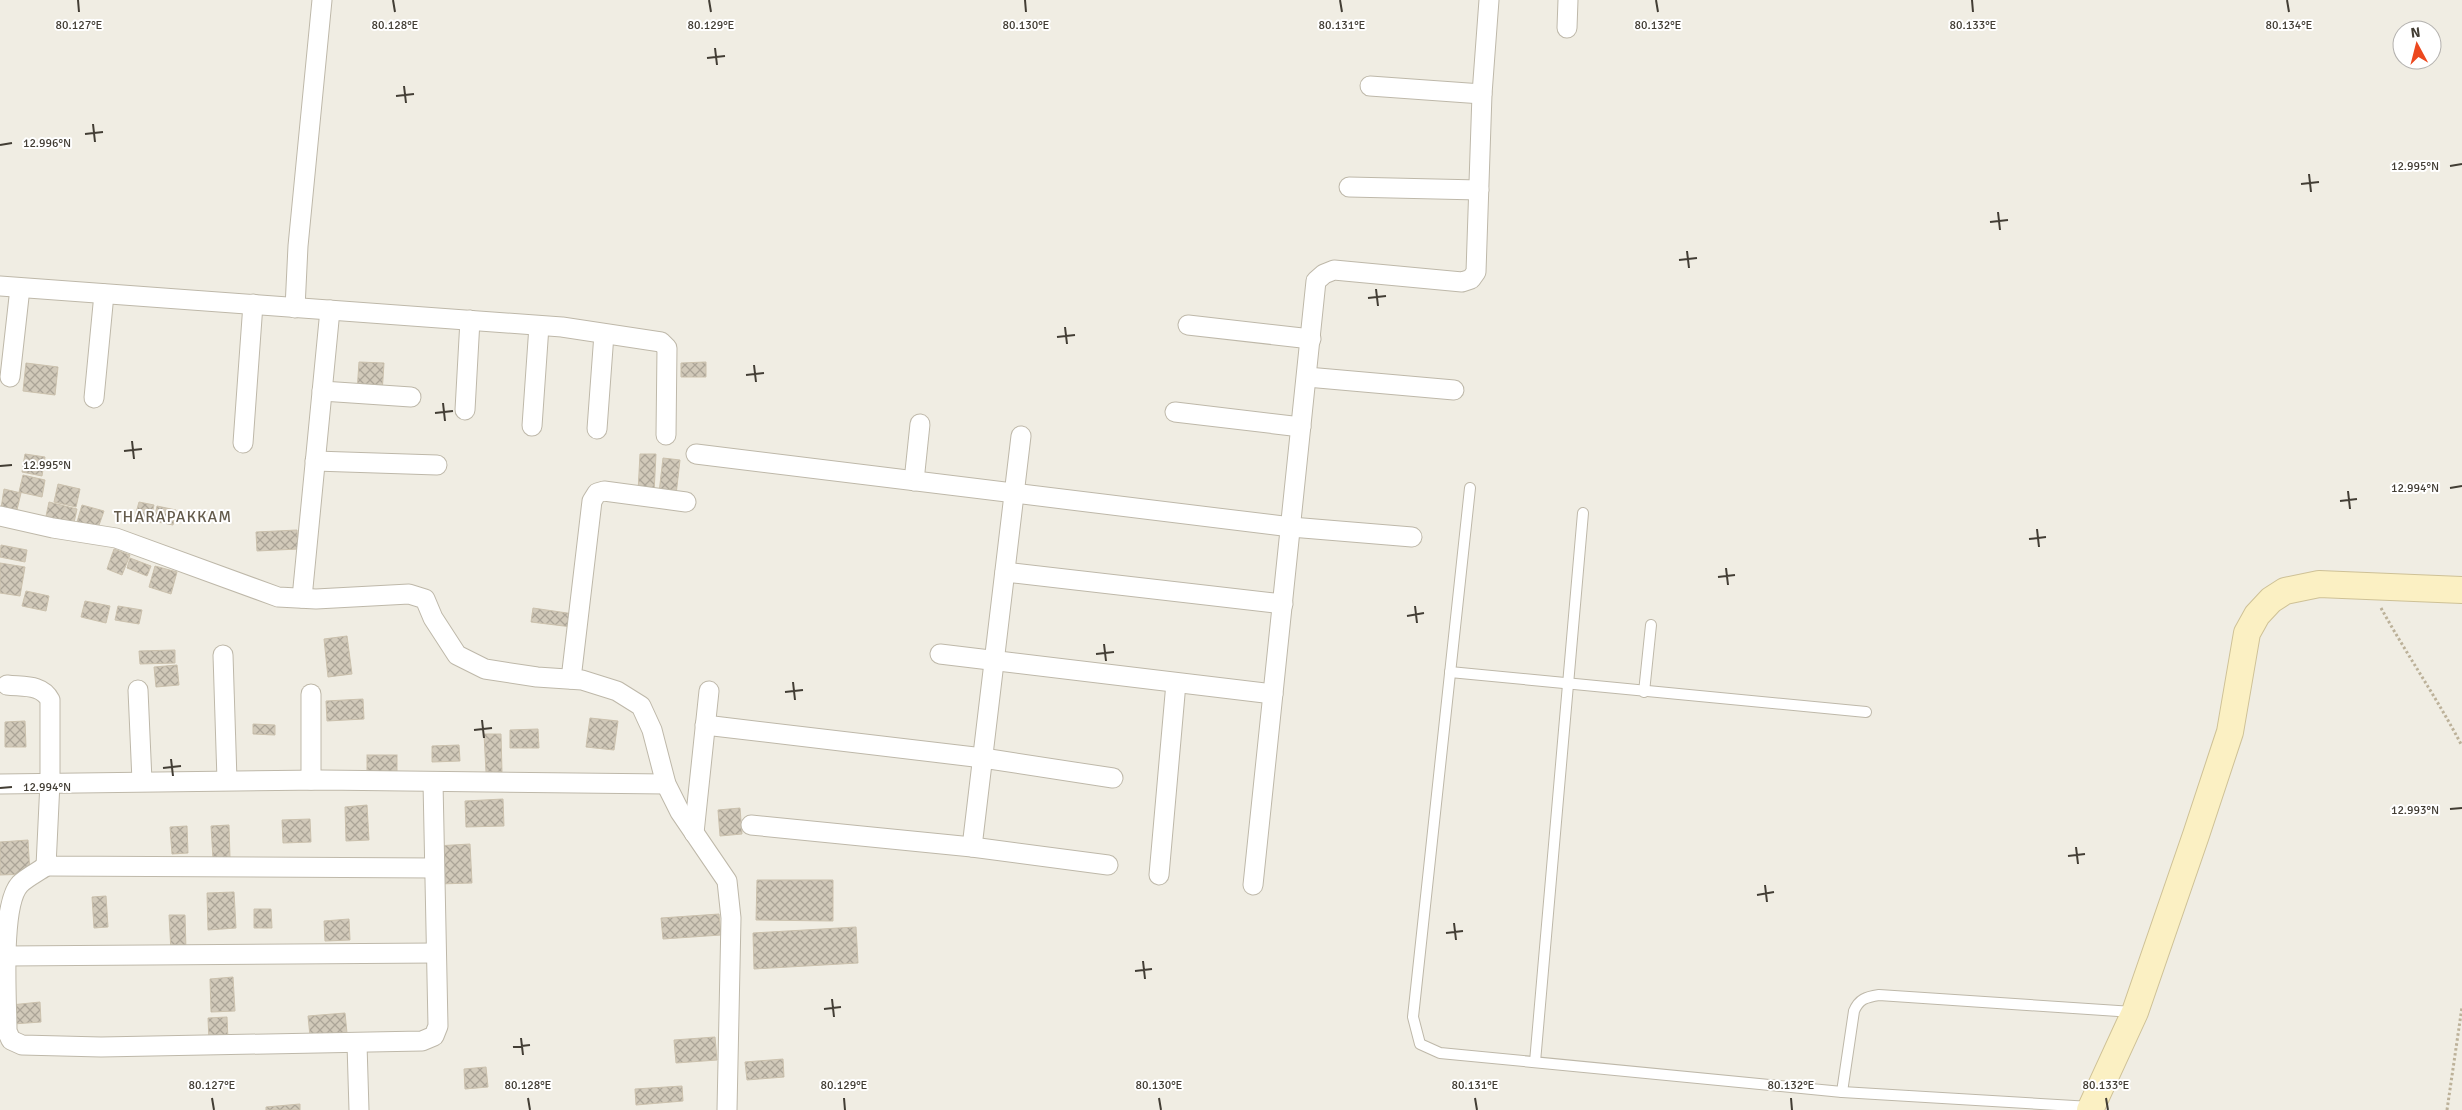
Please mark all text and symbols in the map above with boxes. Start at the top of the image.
text: 80.127°E [56,18,103,33]
text: 80.128°E [372,18,419,33]
text: 80.129°E [688,18,735,33]
text: 80.130°E [1003,18,1050,33]
text: 80.131°E [1319,18,1366,33]
text: 80.132°E [1635,18,1682,33]
text: 80.133°E [1950,18,1997,33]
text: 80.134°E [2266,18,2313,33]
north arrow [2392,20,2442,70]
text: N [2410,24,2421,42]
text: 12.996°N [23,136,71,151]
text: 12.995°N [2391,159,2439,174]
text: 12.995°N [23,458,71,473]
text: 12.994°N [2391,481,2439,496]
district label: THARAPAKKAM [114,507,232,527]
text: 12.994°N [23,780,71,795]
text: 12.993°N [2391,803,2439,818]
text: 80.127°E [189,1078,236,1093]
text: 80.128°E [505,1078,552,1093]
text: 80.129°E [821,1078,868,1093]
text: 80.130°E [1136,1078,1183,1093]
text: 80.131°E [1452,1078,1499,1093]
text: 80.132°E [1768,1078,1815,1093]
text: 80.133°E [2083,1078,2130,1093]

